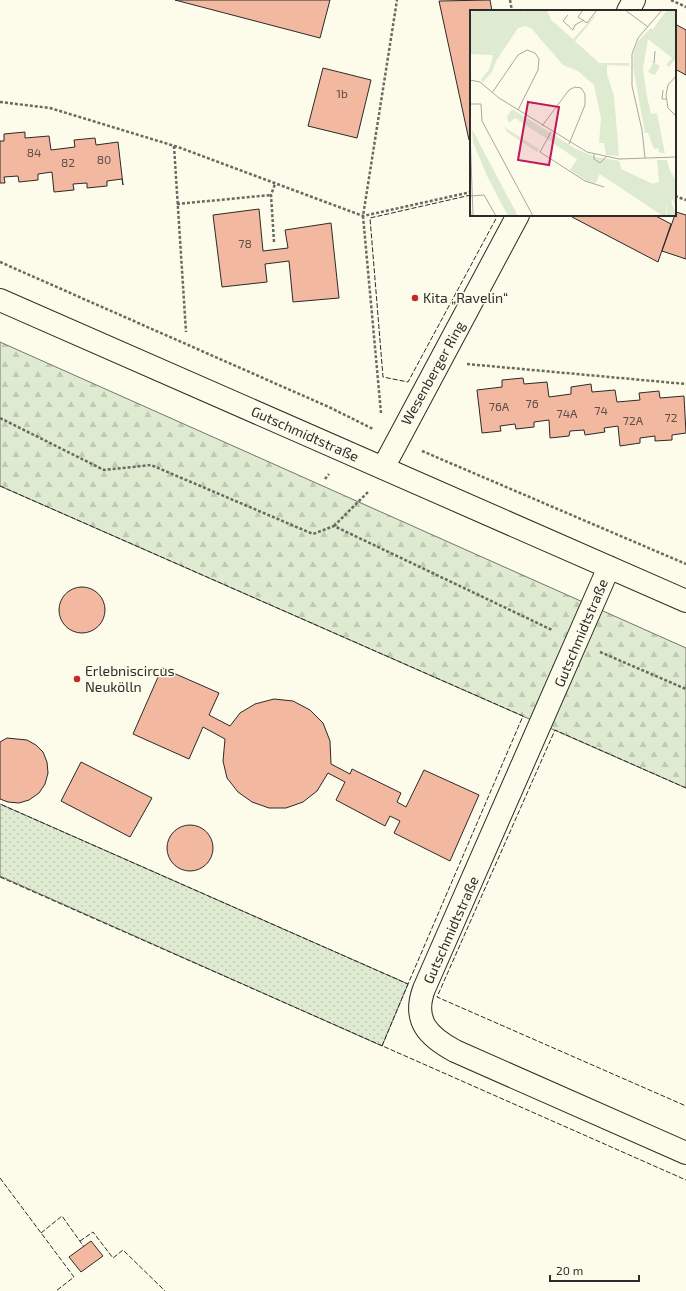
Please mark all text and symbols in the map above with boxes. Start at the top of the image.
inset map [470,10,676,216]
house number: 1b [336,86,348,100]
house number: 84 [27,145,41,159]
house number: 80 [97,152,111,166]
house number: 82 [61,155,75,169]
house number: 78 [238,236,252,250]
place label: Kita „Ravelin“ [423,289,508,306]
marker: Kita „Ravelin“ [410,293,420,303]
street label: Wesenberger Ring [397,318,468,428]
house number: 76 [525,396,539,410]
house number: 76A [489,399,510,413]
street label: Gutschmidtstraße [249,402,362,465]
house number: 74 [594,403,608,417]
house number: 74A [557,406,578,420]
house number: 72 [665,410,678,424]
house number: 72A [623,413,644,427]
street label: Gutschmidtstraße [550,576,611,690]
place label: Erlebniscircus Neukölln [85,662,175,695]
marker: Erlebniscircus Neukölln [72,674,82,684]
street label: Gutschmidtstraße [419,873,482,986]
scale bar [550,1257,639,1283]
text: 20 m [556,1263,583,1277]

